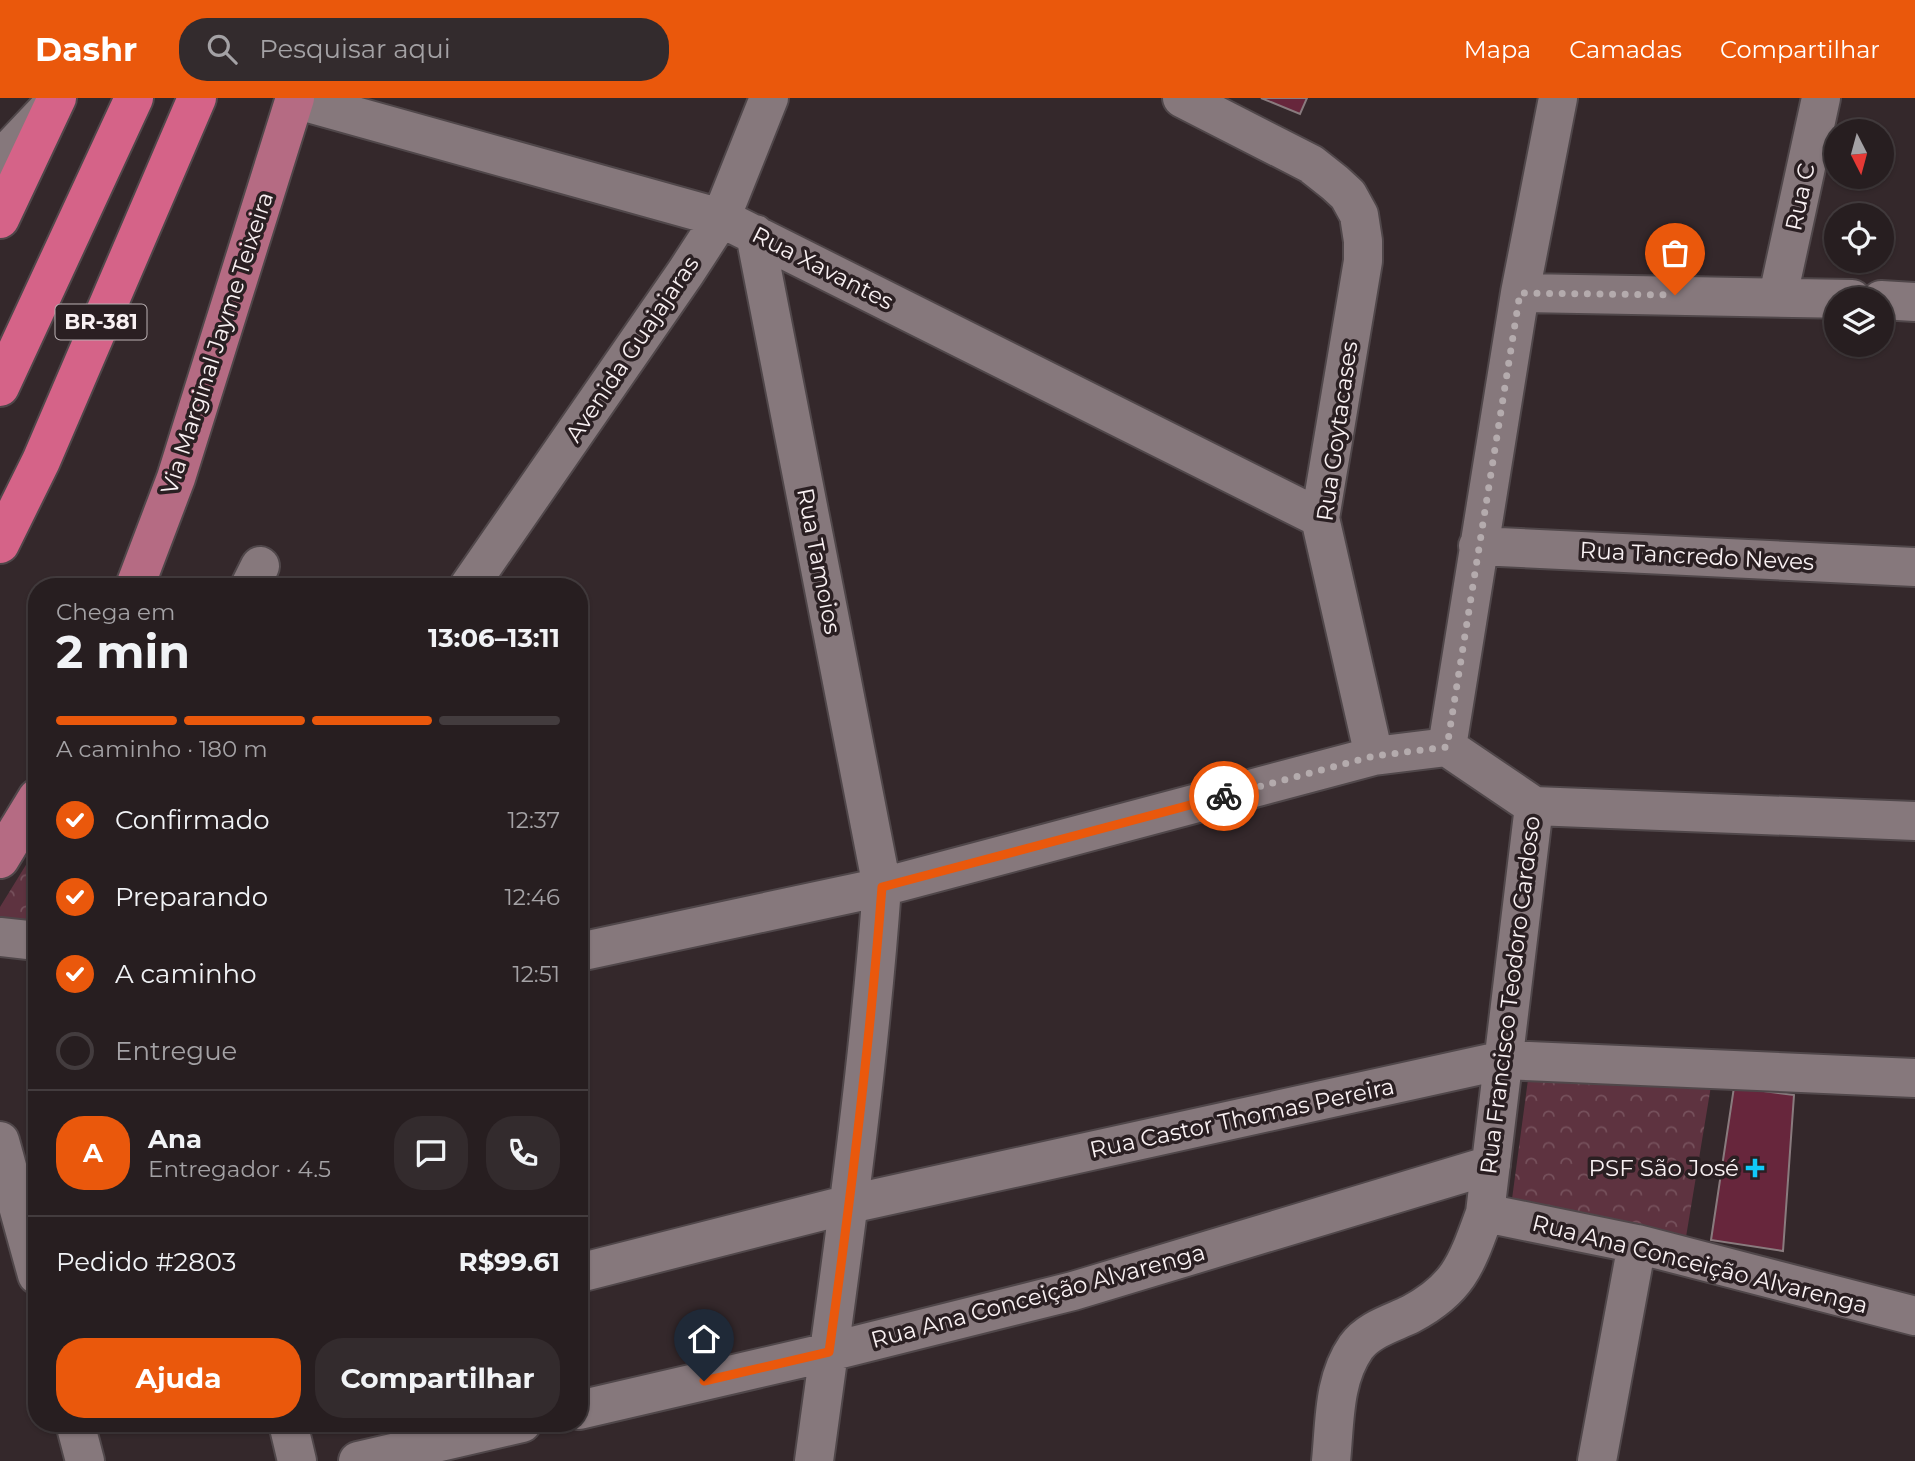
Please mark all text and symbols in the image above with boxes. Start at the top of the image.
search box [179,18,669,81]
text: Dashr [35,29,137,69]
icon: search [203,30,241,68]
text: Pesquisar aqui [259,33,451,65]
text: Mapa [1464,35,1531,64]
text: Camadas [1569,35,1682,64]
text: Compartilhar [1720,35,1880,64]
north arrow [1824,119,1894,189]
map controls [1824,119,1894,357]
street label: Rua C [1779,161,1821,233]
street label: Via Marginal Jayme Teixeira [155,188,279,498]
button: locate [1824,203,1894,273]
street label: Rua Xavantes [748,220,898,316]
pin [1645,223,1705,295]
icon: bag [1656,234,1694,272]
street label: Avenida Guajajaras [559,251,705,447]
button: layers [1824,287,1894,357]
road number: BR-381 [56,304,146,340]
street label: Rua Goytacases [1311,339,1363,523]
street label: Rua Tamoios [791,485,847,637]
street label: Rua Tancredo Neves [1579,536,1815,576]
text: Chega em [56,598,175,626]
text: 13:06–13:11 [428,622,560,654]
text: 2 min [56,623,190,680]
text: A caminho · 180 m [56,735,268,763]
courier [1189,761,1259,831]
icon: bike [1205,777,1243,815]
icon: check [56,801,94,839]
text: Confirmado [115,804,270,836]
text: 12:37 [508,806,560,834]
street label: Rua Francisco Teodoro Cardoso [1474,814,1546,1176]
icon: check [56,878,94,916]
text: Preparando [115,881,268,913]
text: 12:46 [505,883,560,911]
icon: check [56,955,94,993]
text: A caminho [115,958,256,990]
text: 12:51 [512,960,560,988]
text: Entregue [115,1035,237,1067]
street label: Rua Castor Thomas Pereira [1087,1072,1397,1164]
button: chat [394,1116,468,1190]
button: phone [486,1116,560,1190]
text: Ana [148,1123,202,1155]
text: A [83,1137,103,1169]
place label: PSF São José [1589,1154,1739,1182]
text: Entregador · 4.5 [148,1155,331,1183]
marker: PSF São José [1745,1158,1765,1178]
street label: Rua Ana Conceição Alvarenga [1529,1209,1871,1319]
street label: Rua Ana Conceição Alvarenga [868,1238,1208,1354]
text: Pedido #2803 [56,1246,236,1278]
text: R$99.61 [459,1246,560,1278]
pin [674,1309,734,1381]
icon: home [685,1320,723,1358]
button: Ajuda [56,1338,301,1418]
button: Compartilhar [315,1338,560,1418]

